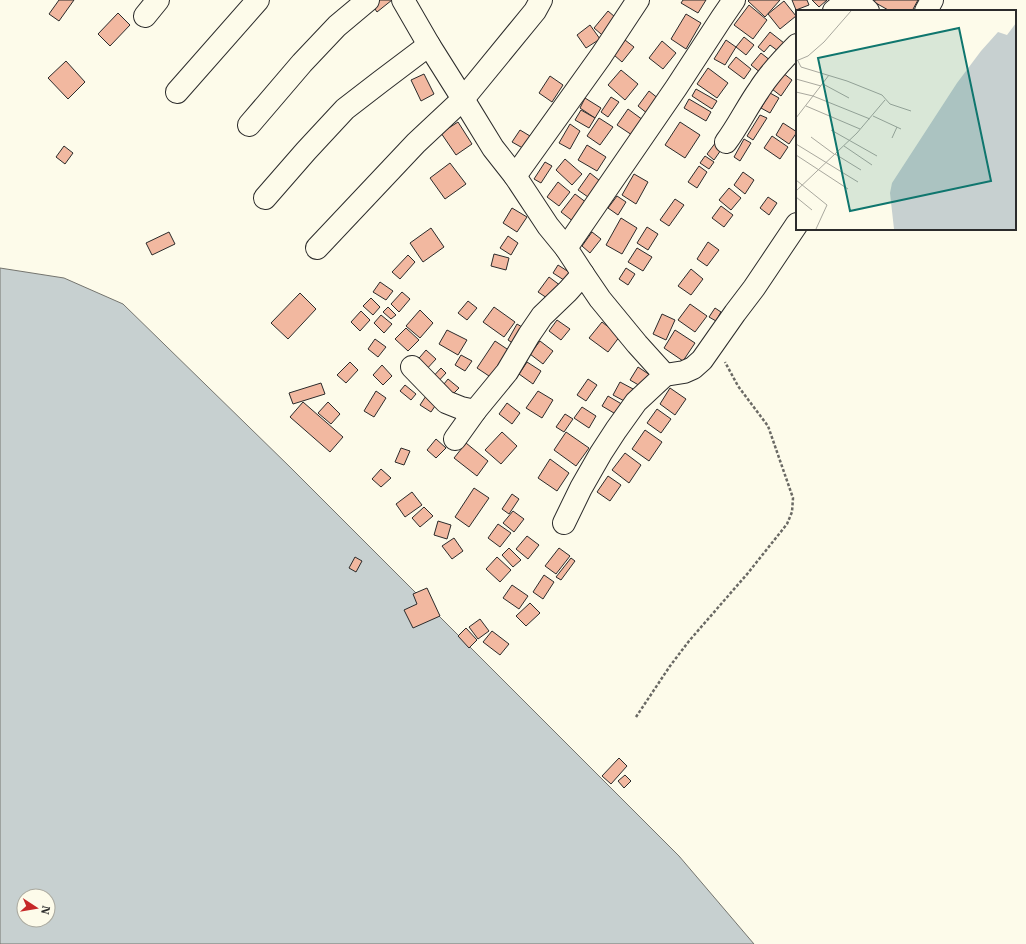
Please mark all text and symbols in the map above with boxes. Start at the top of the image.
inset map [796,10,1016,230]
north arrow [16,888,56,928]
text: N [38,904,54,916]

